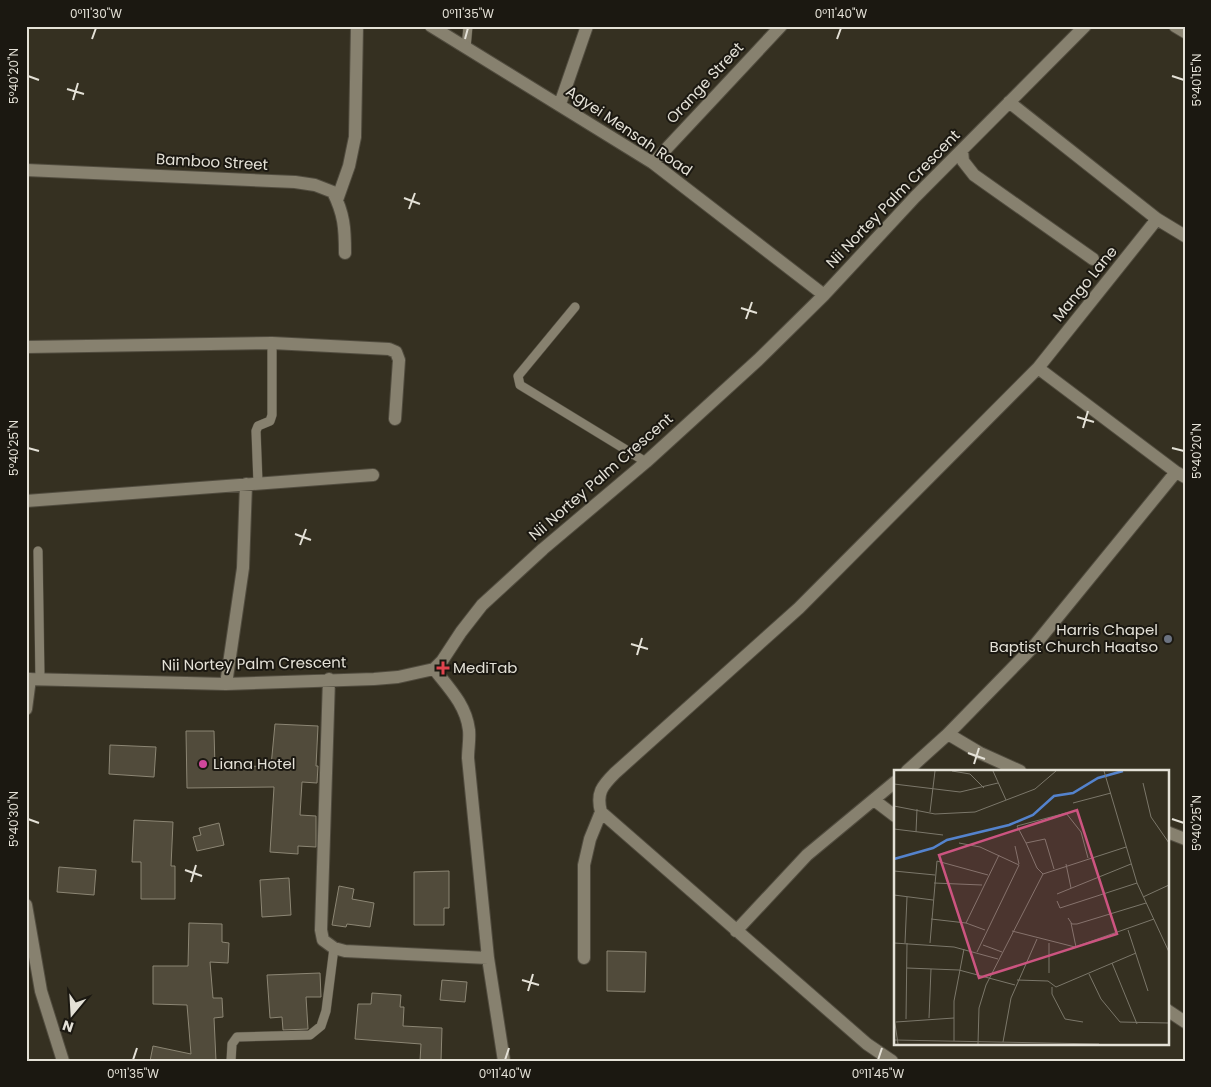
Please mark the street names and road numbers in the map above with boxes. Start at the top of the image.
street label: Orange Street [661,37,748,128]
street label: Agyei Mensah Road [562,80,697,181]
street label: Nii Nortey Palm Crescent [821,125,964,272]
street label: Bamboo Street [156,148,269,175]
street label: Mango Lane [1048,241,1122,326]
street label: Nii Nortey Palm Crescent [524,408,677,545]
street label: Nii Nortey Palm Crescent [162,651,346,676]

